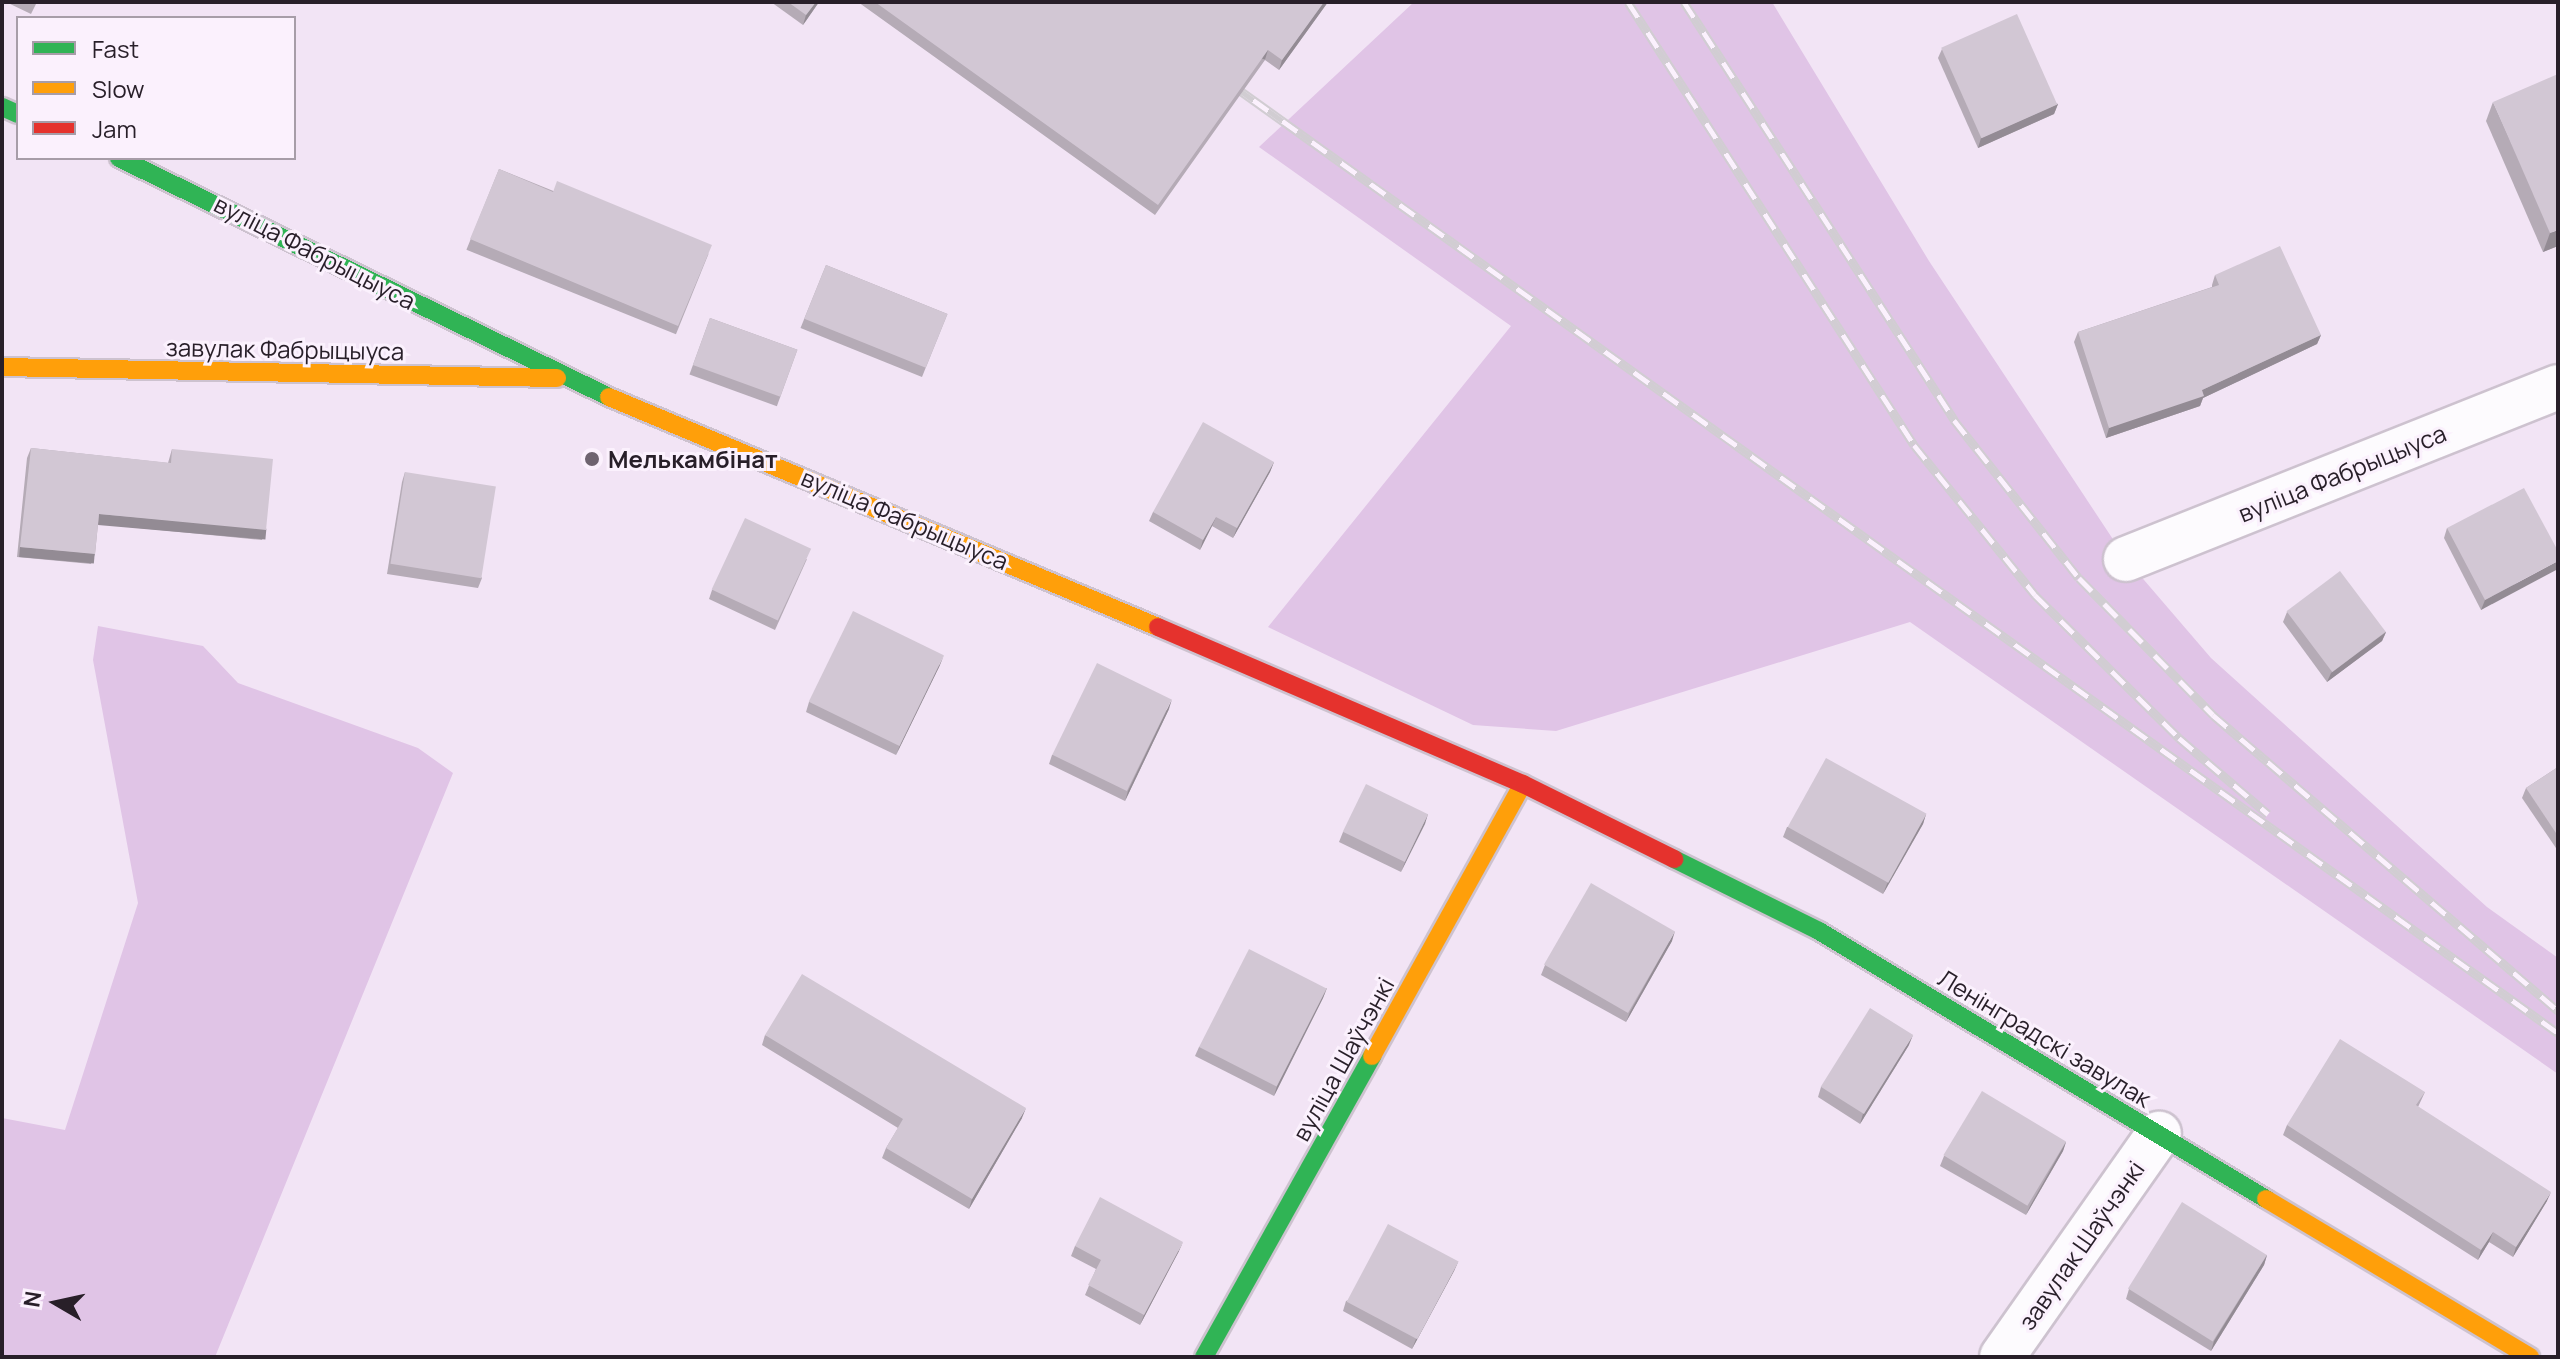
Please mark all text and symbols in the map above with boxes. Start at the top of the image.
legend [16,16,296,160]
text: Fast [92,32,139,65]
text: Slow [92,72,145,105]
text: Jam [92,112,137,145]
street label: вуліца Фабрыцыуса [210,189,420,315]
street label: завулак Фабрыцыуса [165,333,405,365]
street label: вуліца Фабрыцыуса [2234,418,2450,528]
place label: Мелькамбінат [608,445,778,473]
marker: Мелькамбінат [583,450,601,468]
street label: вуліца Фабрыцыуса [797,462,1013,576]
street label: Ленінградскі завулак [1933,963,2157,1113]
street label: вуліца Шаўчэнкі [1286,972,1400,1146]
street label: завулак Шаўчэнкі [2012,1155,2150,1335]
north arrow [16,1263,96,1343]
text: N [16,1289,48,1309]

